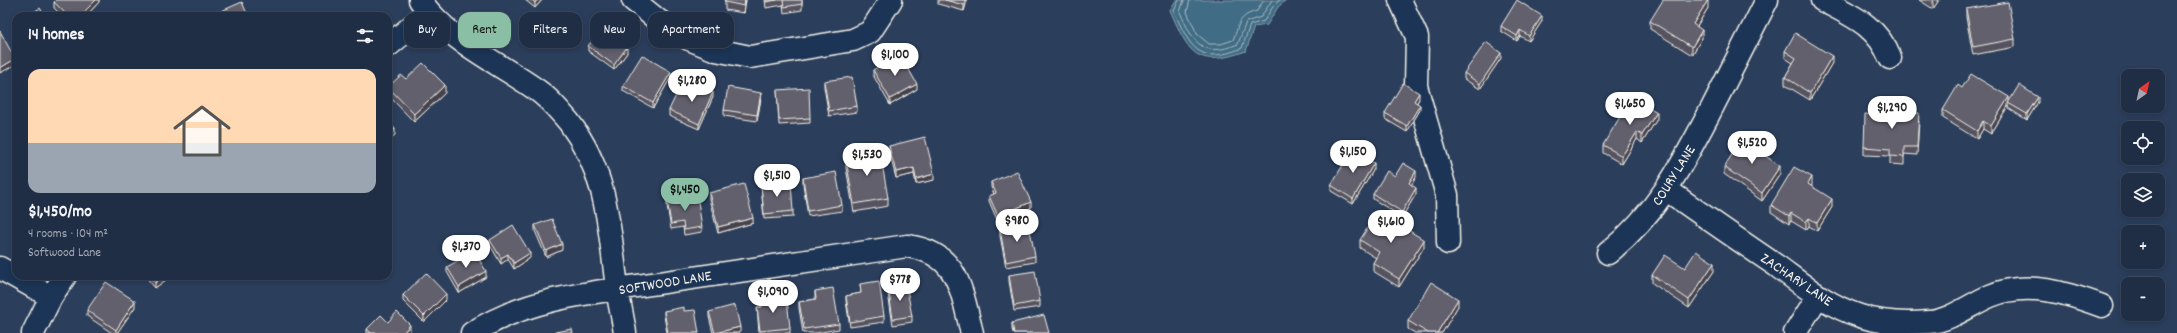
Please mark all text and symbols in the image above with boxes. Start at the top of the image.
chip: Buy [404,12,450,48]
chip: Rent [458,12,511,48]
chip: Filters [519,12,582,48]
chip: New [590,12,640,48]
chip: Apartment [648,12,734,48]
text: 14 homes [28,24,84,48]
icon: filters [354,25,376,47]
pin: $1,100 [862,43,928,77]
text: $1,100 [881,46,909,65]
pin: $1,280 [659,69,725,103]
north arrow [2121,69,2165,113]
map controls [2121,69,2165,321]
text: $1,280 [677,72,707,91]
pin: $1,650 [1597,92,1663,126]
icon: home [166,95,238,167]
text: $1,650 [1614,95,1646,114]
pin: $1,290 [1859,96,1925,130]
text: $1,290 [1877,99,1907,118]
button: locate [2121,121,2165,165]
pin: $1,520 [1719,131,1785,165]
text: $1,520 [1737,134,1767,153]
pin: $1,150 [1320,140,1386,174]
street label: COURY LANE [1647,141,1702,211]
pin: $1,530 [834,143,900,177]
text: $1,150 [1339,143,1367,162]
text: $1,530 [852,146,882,165]
pin: $1,510 [744,164,810,198]
text: $1,510 [763,167,791,186]
button: layers [2121,173,2165,217]
pin: $1,450 [652,178,718,212]
text: $1,450 [670,181,700,200]
text: $1,450/mo [28,201,92,225]
pin: $980 [993,209,1041,243]
pin: $1,610 [1358,210,1424,244]
text: $980 [1005,212,1029,231]
text: $1,610 [1377,213,1405,232]
text: 4 rooms · 104 m² [28,225,108,244]
button: + [2121,225,2165,269]
pin: $1,370 [433,235,499,269]
text: $1,370 [451,238,481,257]
text: Softwood Lane [28,244,101,263]
street label: ZACHARY LANE [1755,248,1837,313]
street label: SOFTWOOD LANE [617,266,713,302]
pin: $778 [876,268,924,302]
text: $778 [889,271,911,290]
button: − [2121,277,2165,321]
pin: $1,090 [740,280,806,314]
text: $1,090 [757,283,789,302]

